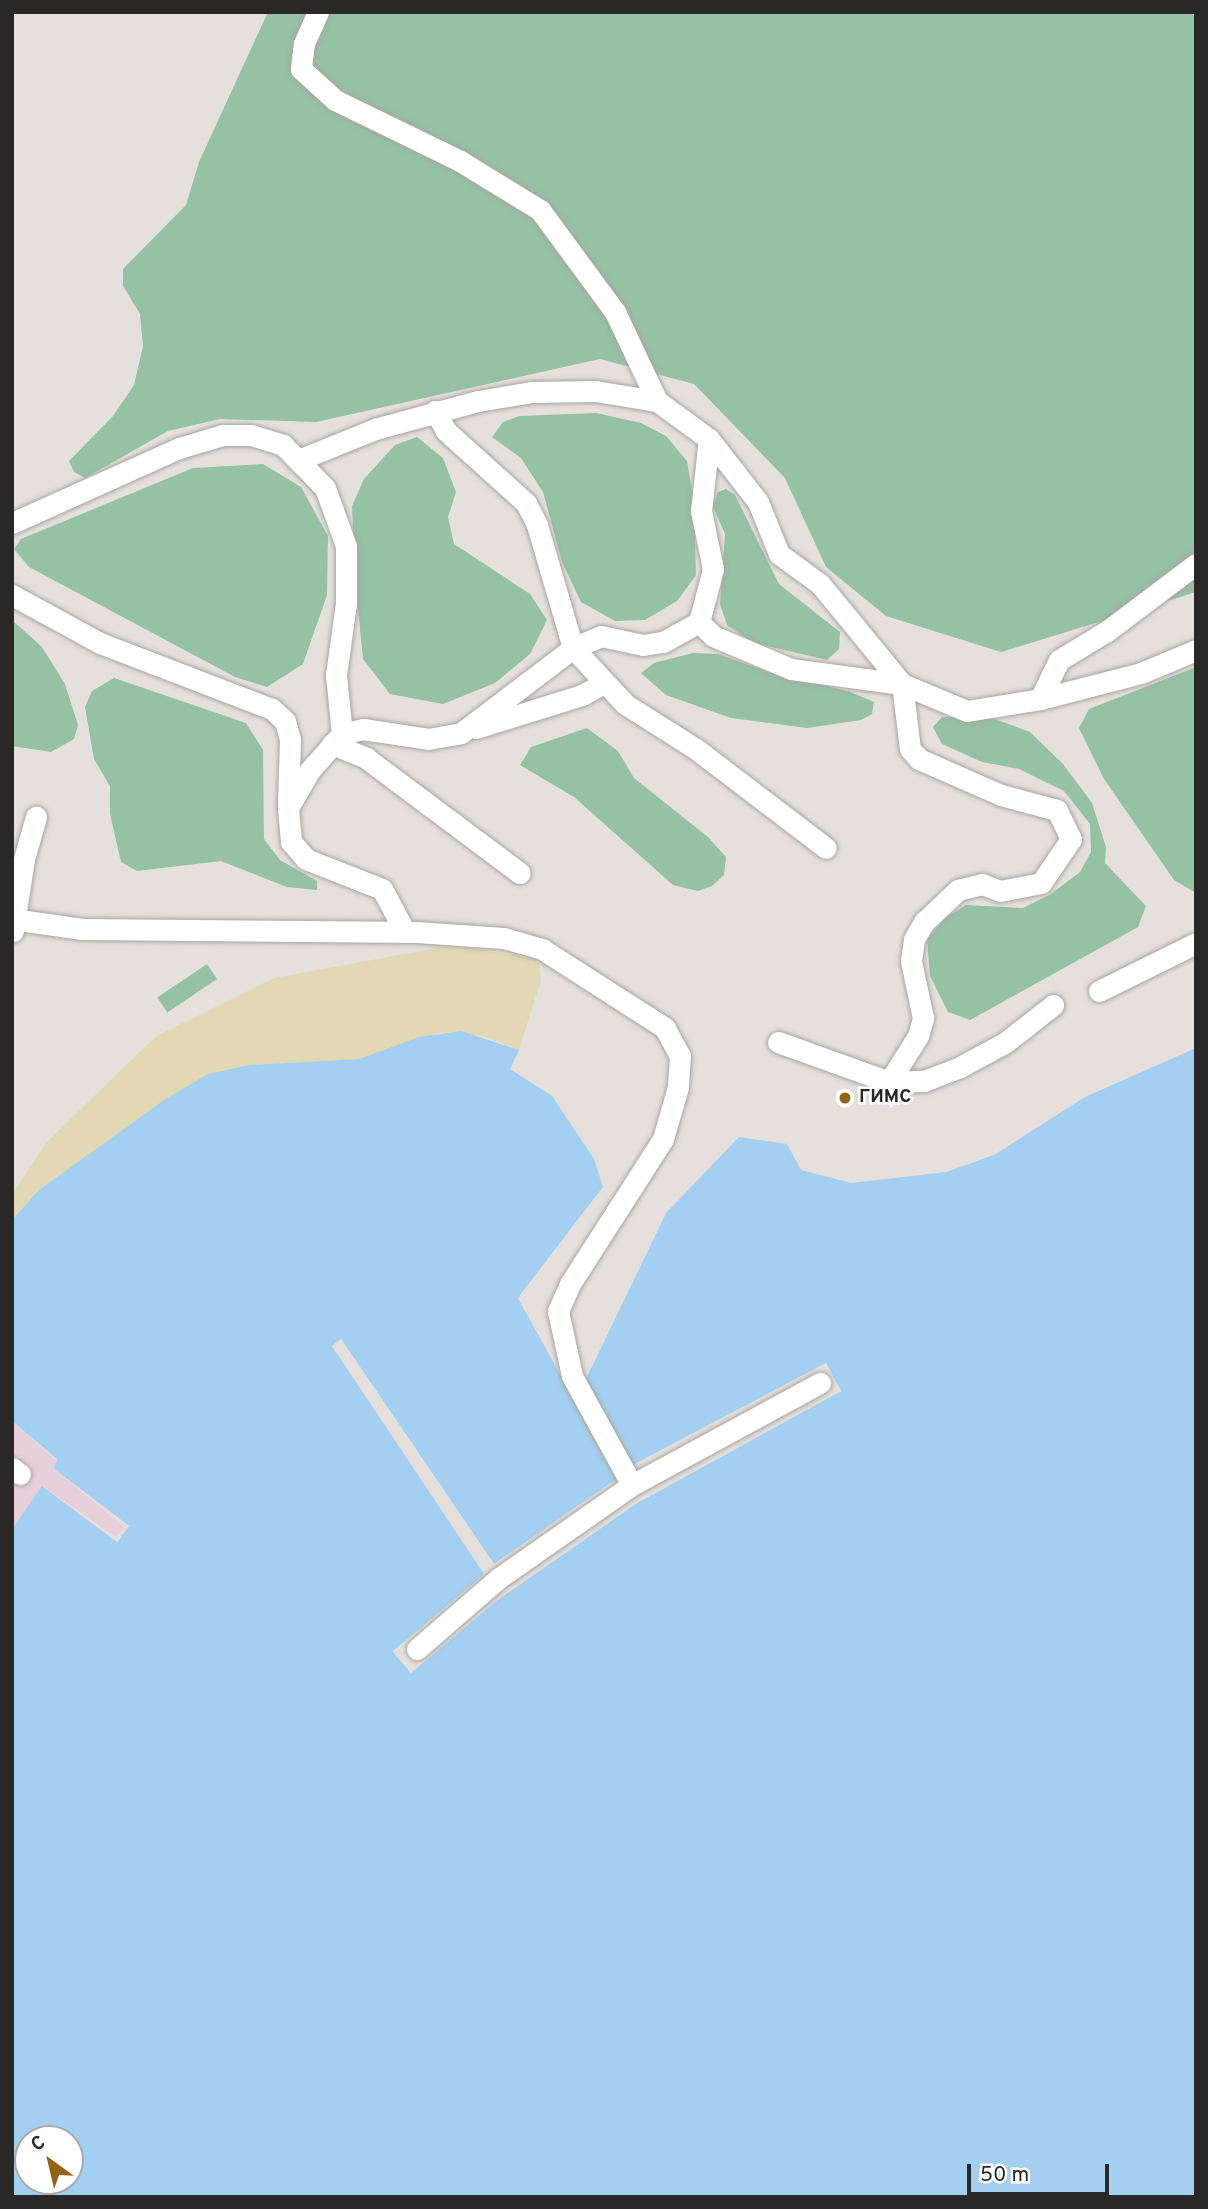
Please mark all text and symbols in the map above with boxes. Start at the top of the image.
place label: ГИМС [859,1087,911,1109]
marker: ГИМС [837,1090,853,1106]
north arrow [14,2125,84,2195]
text: С [27,2131,50,2158]
scale bar [970,2150,1112,2194]
text: 50 m [980,2162,1029,2189]

